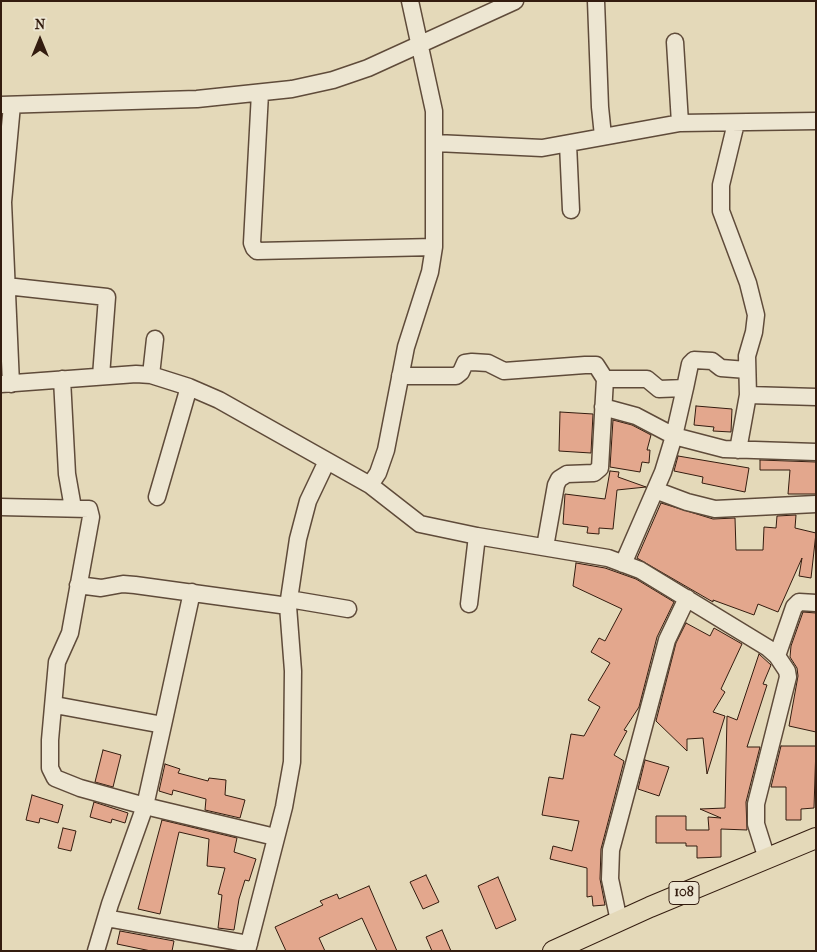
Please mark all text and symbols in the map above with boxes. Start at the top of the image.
north arrow [15,15,65,65]
text: N [35,16,45,33]
road number: 108 [669,881,699,904]

